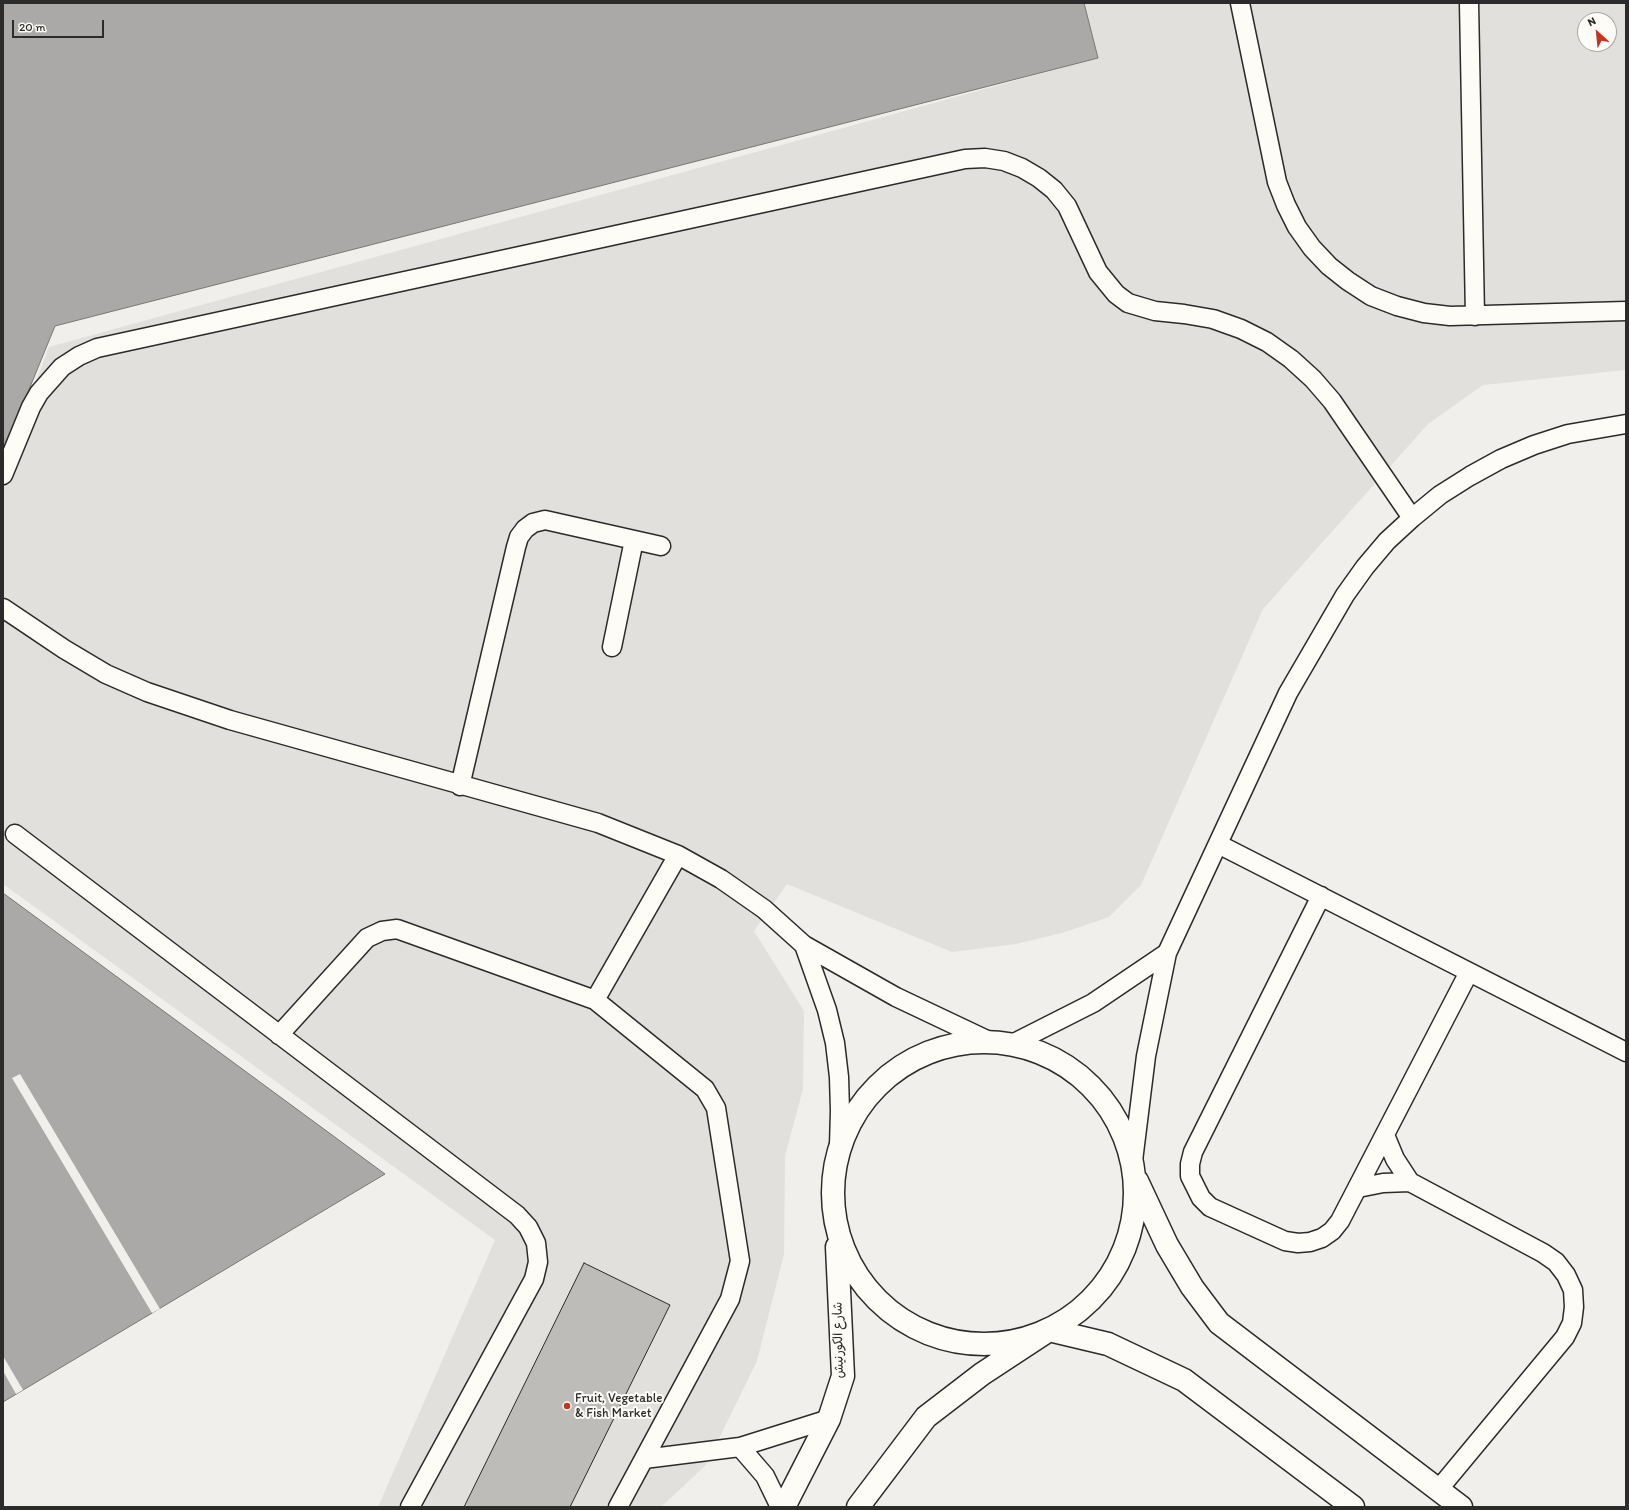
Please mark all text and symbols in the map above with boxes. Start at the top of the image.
scale bar [14,12,106,38]
north arrow [1577,12,1617,52]
text: N [1586,14,1598,29]
text: 20 m [19,20,46,34]
street label: شارع الكورنيش [831,1301,847,1379]
place label: Fruit, Vegetable & Fish Market [575,1391,663,1422]
marker: Fruit, Vegetable & Fish Market [562,1401,572,1411]

